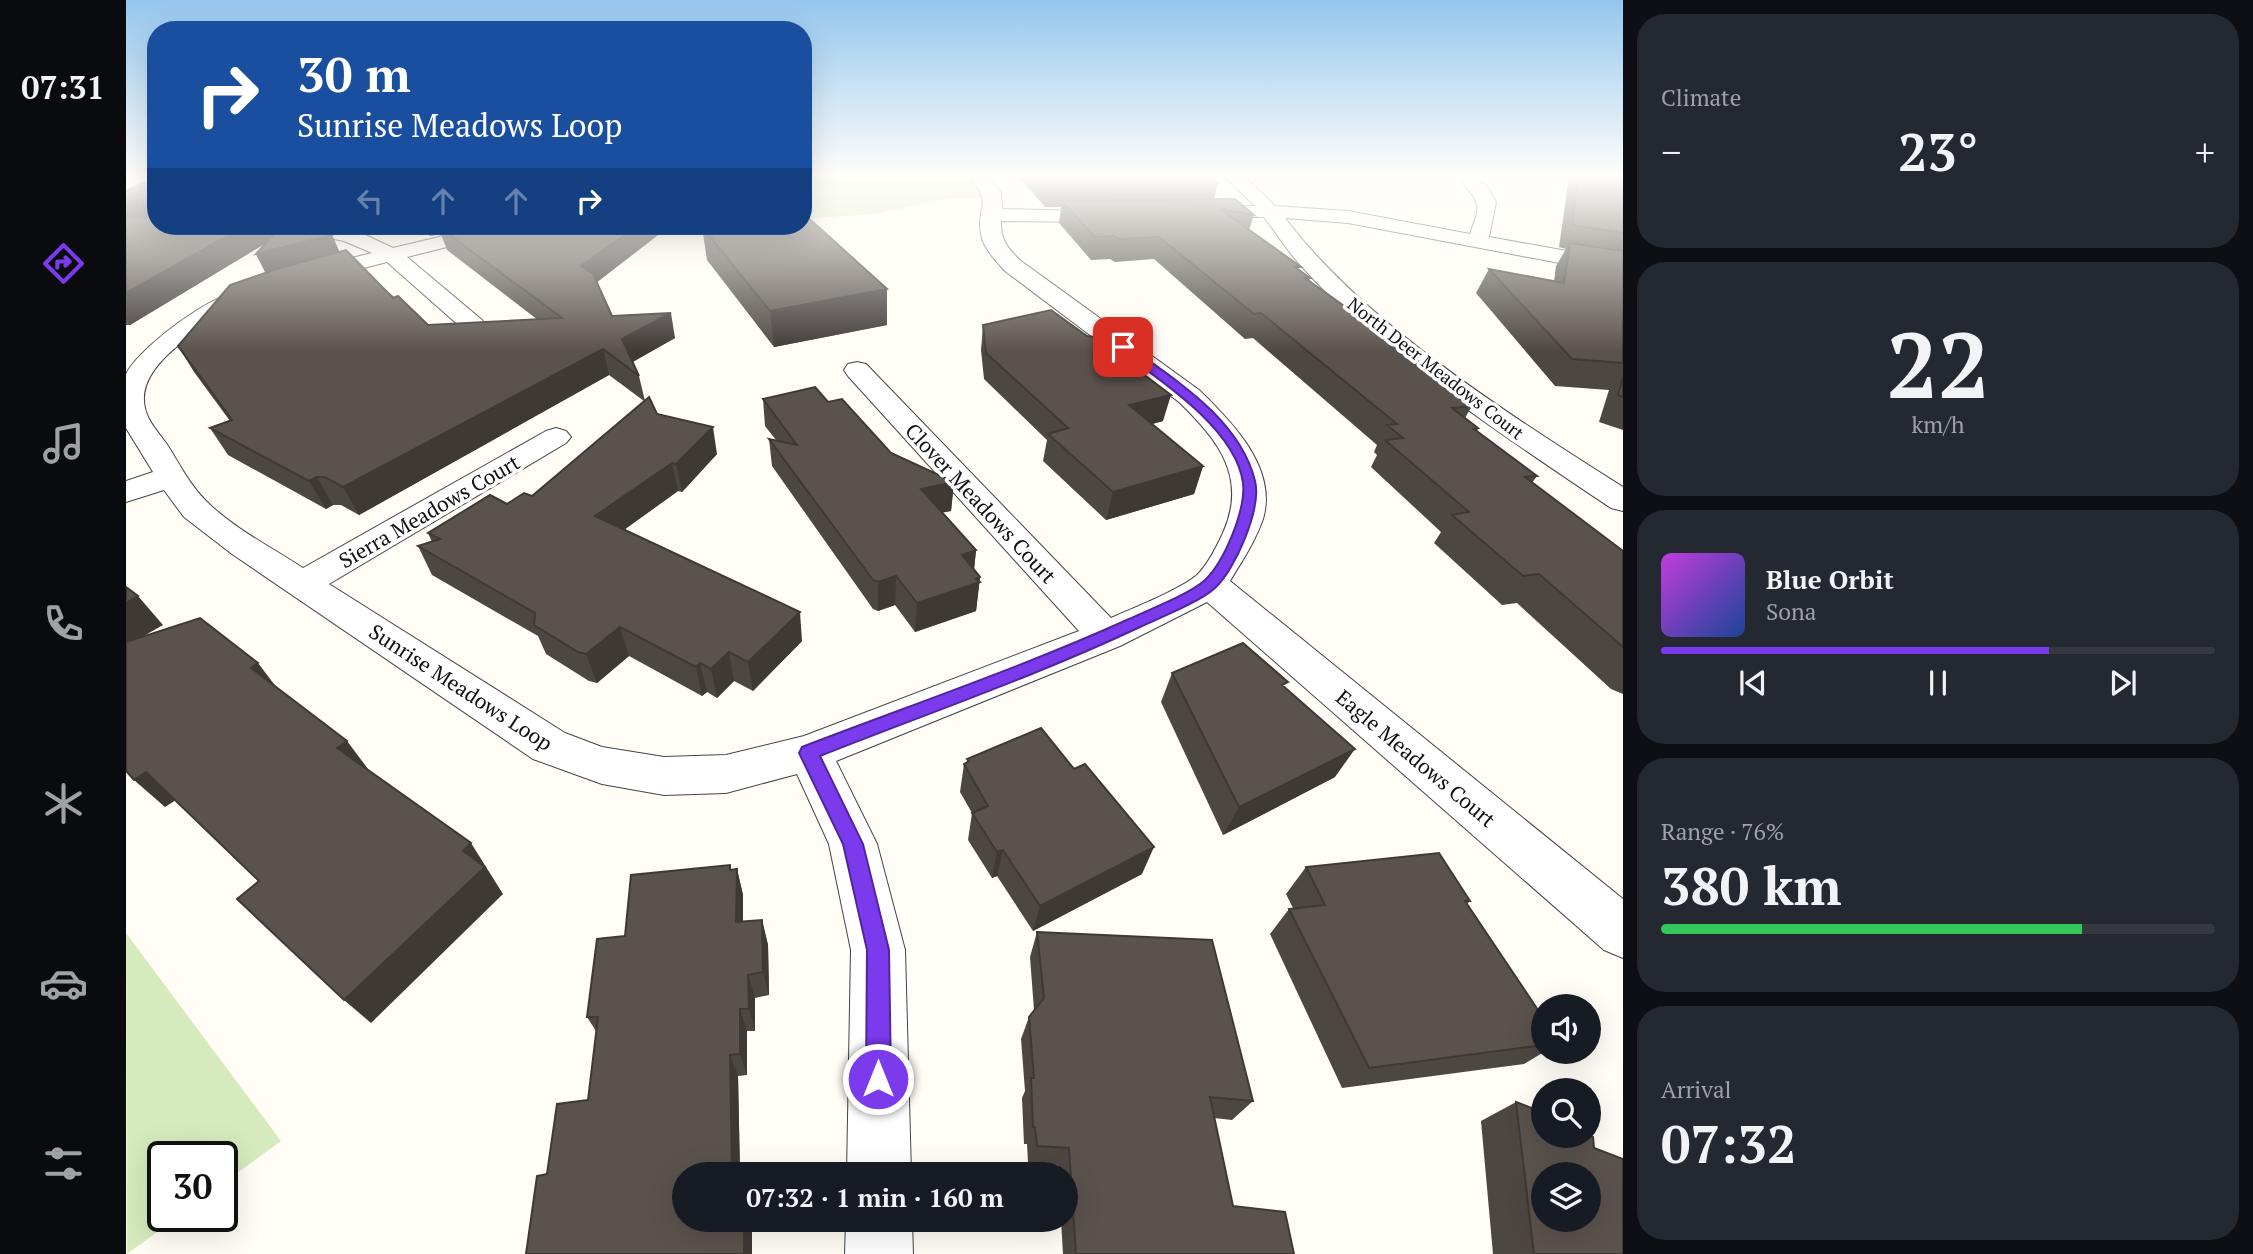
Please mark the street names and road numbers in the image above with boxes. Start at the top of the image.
street label: North Deer Meadows Court [1343,292,1529,445]
street label: Clover Meadows Court [899,417,1063,589]
street label: Sierra Meadows Court [333,448,525,574]
street label: Sunrise Meadows Loop [364,617,558,757]
street label: Eagle Meadows Court [1330,683,1502,833]

